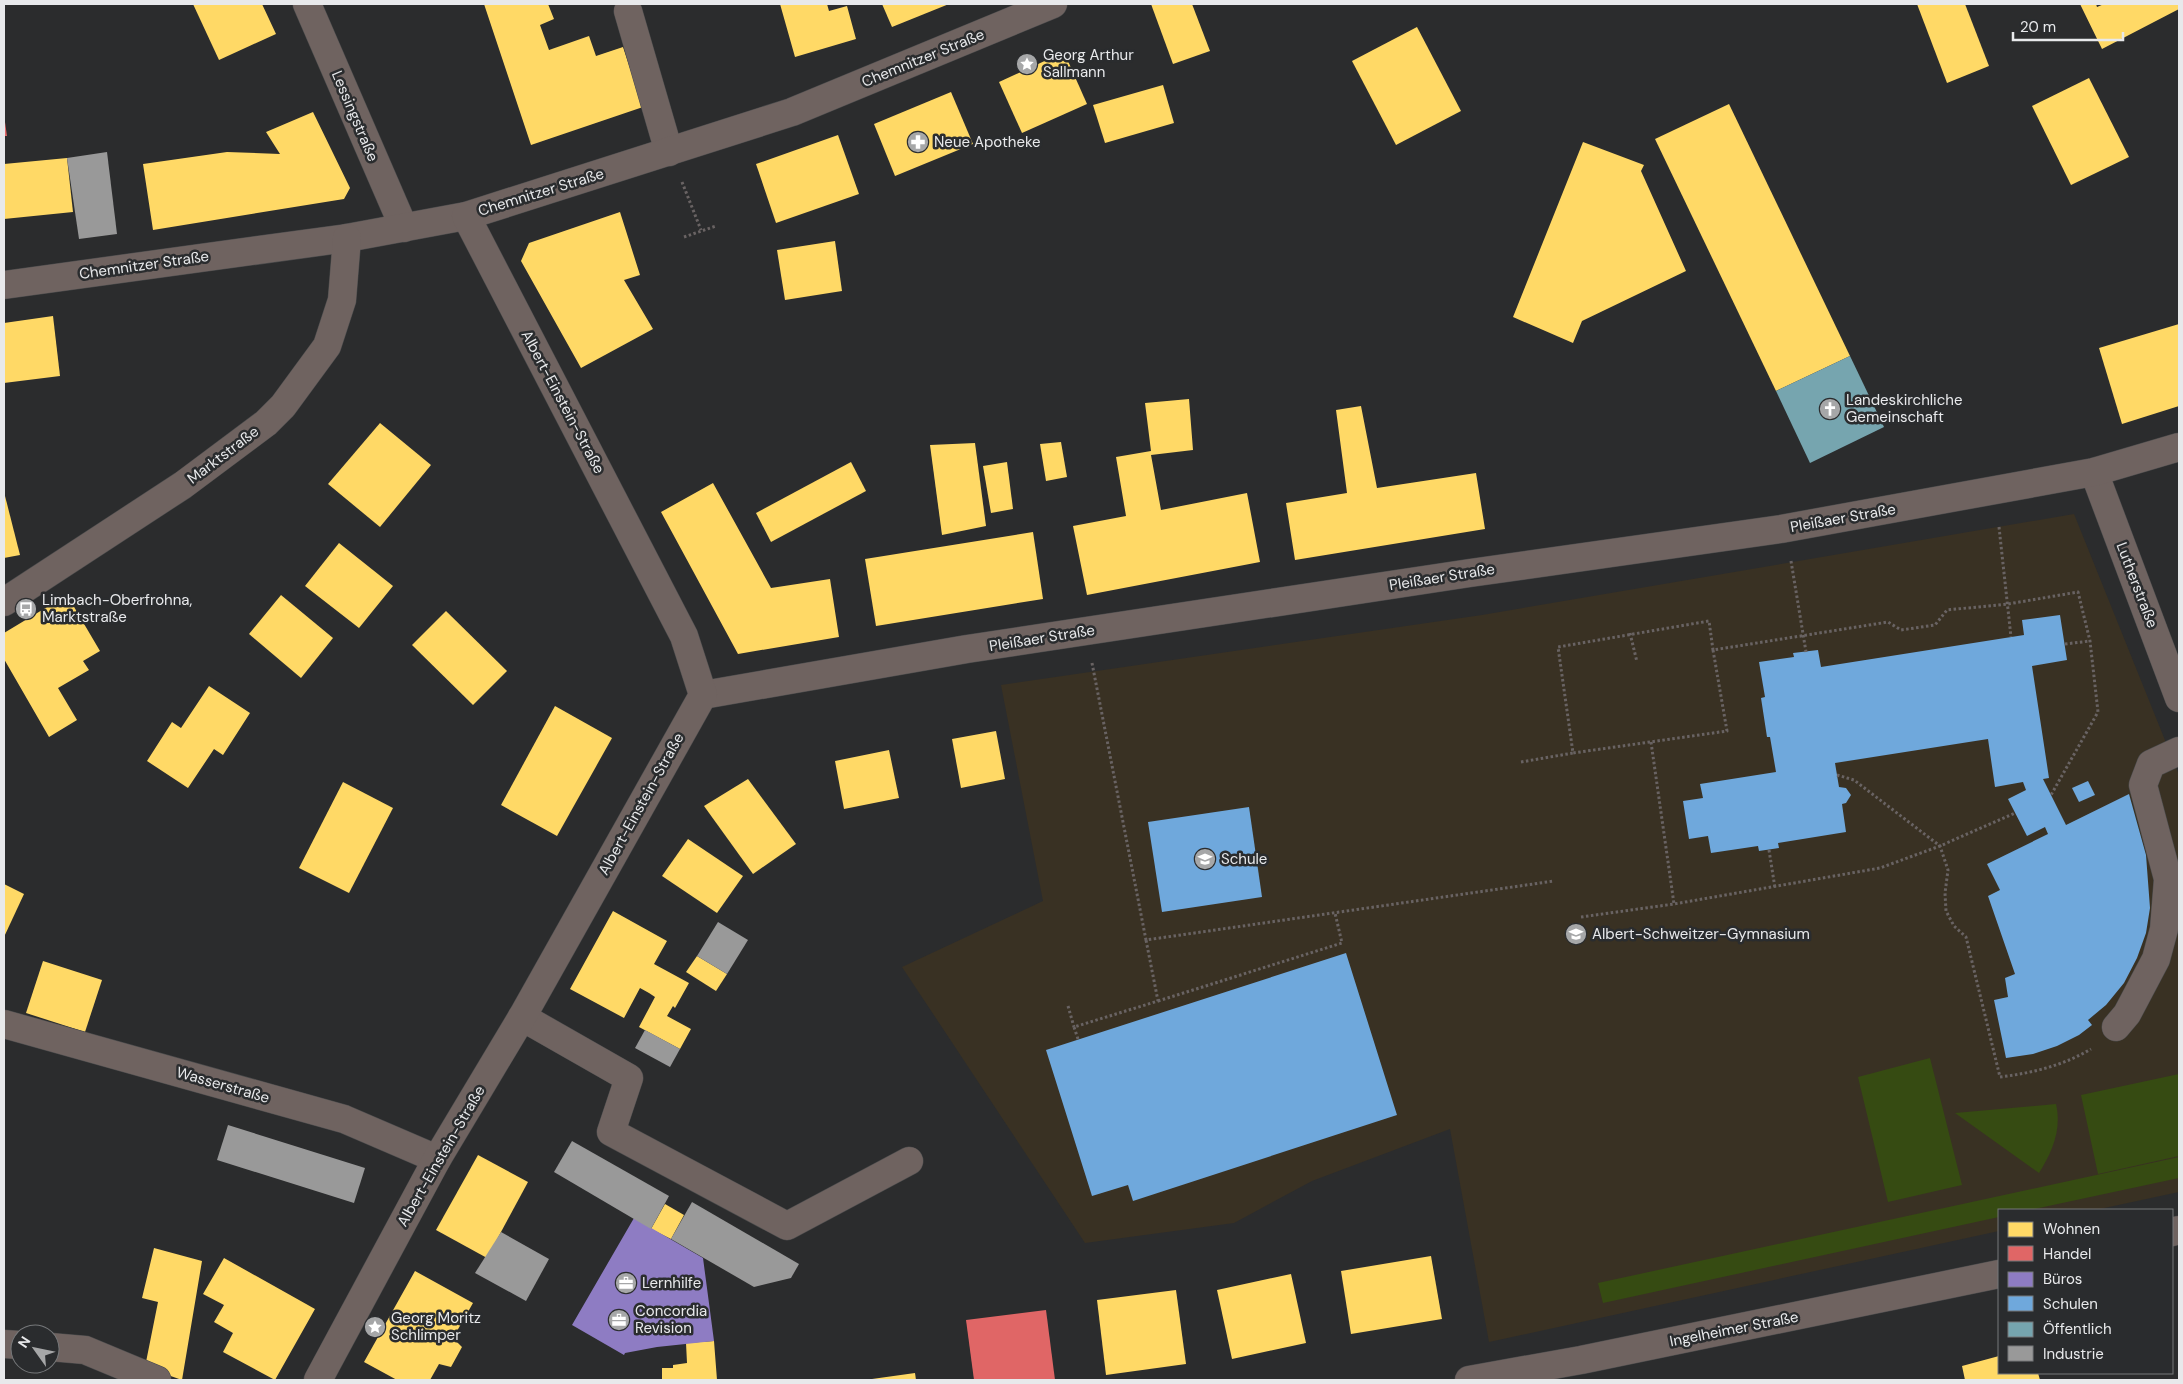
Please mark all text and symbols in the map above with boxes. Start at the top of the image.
scale bar [2013,10,2123,42]
text: 20 m [2020,17,2056,37]
street label: Chemnitzer Straße [859,24,987,92]
place label: Georg Arthur Sallmann [1043,45,1134,82]
place icon: Georg Arthur Sallmann [1015,52,1039,76]
street label: Lessingstraße [327,68,383,164]
pharmacy icon: Neue Apotheke [906,130,930,154]
place label: Neue Apotheke [934,132,1041,152]
street label: Chemnitzer Straße [476,163,606,221]
street label: Chemnitzer Straße [78,246,210,284]
street label: Albert-Einstein-Straße [517,327,609,477]
place label: Landeskirchliche Gemeinschaft [1846,390,1962,427]
church icon: Landeskirchliche Gemeinschaft [1818,397,1842,421]
street label: Marktstraße [183,422,263,488]
street label: Pleißaer Straße [1789,499,1897,537]
street label: Lutherstraße [2112,539,2162,631]
street label: Pleißaer Straße [1388,559,1496,595]
place label: Limbach-Oberfrohna, Marktstraße [42,590,192,627]
bus stop icon: Limbach-Oberfrohna, Marktstraße [14,597,38,621]
street label: Pleißaer Straße [988,620,1096,656]
street label: Albert-Einstein-Straße [594,729,688,879]
school or university icon: Schule [1193,847,1217,871]
place label: Schule [1221,849,1267,869]
school or university icon: Albert-Schweitzer-Gymnasium [1564,922,1588,946]
place label: Albert-Schweitzer-Gymnasium [1592,924,1810,944]
street label: Wasserstraße [174,1062,272,1108]
street label: Albert-Einstein-Straße [392,1082,490,1230]
legend [1998,1209,2173,1374]
text: Wohnen [2043,1219,2100,1239]
text: Handel [2043,1244,2091,1264]
text: Büros [2043,1269,2082,1289]
office icon: Lernhilfe [614,1271,638,1295]
place label: Lernhilfe [642,1273,701,1293]
text: Schulen [2043,1294,2098,1314]
place label: Concordia Revision [635,1301,707,1338]
street label: Ingelheimer Straße [1668,1307,1800,1351]
place label: Georg Moritz Schlimper [391,1308,481,1345]
office icon: Concordia Revision [607,1308,631,1332]
place icon: Georg Moritz Schlimper [363,1315,387,1339]
text: Öffentlich [2043,1319,2112,1339]
north arrow [10,1324,60,1374]
text: N [14,1333,34,1351]
text: Industrie [2043,1344,2104,1364]

